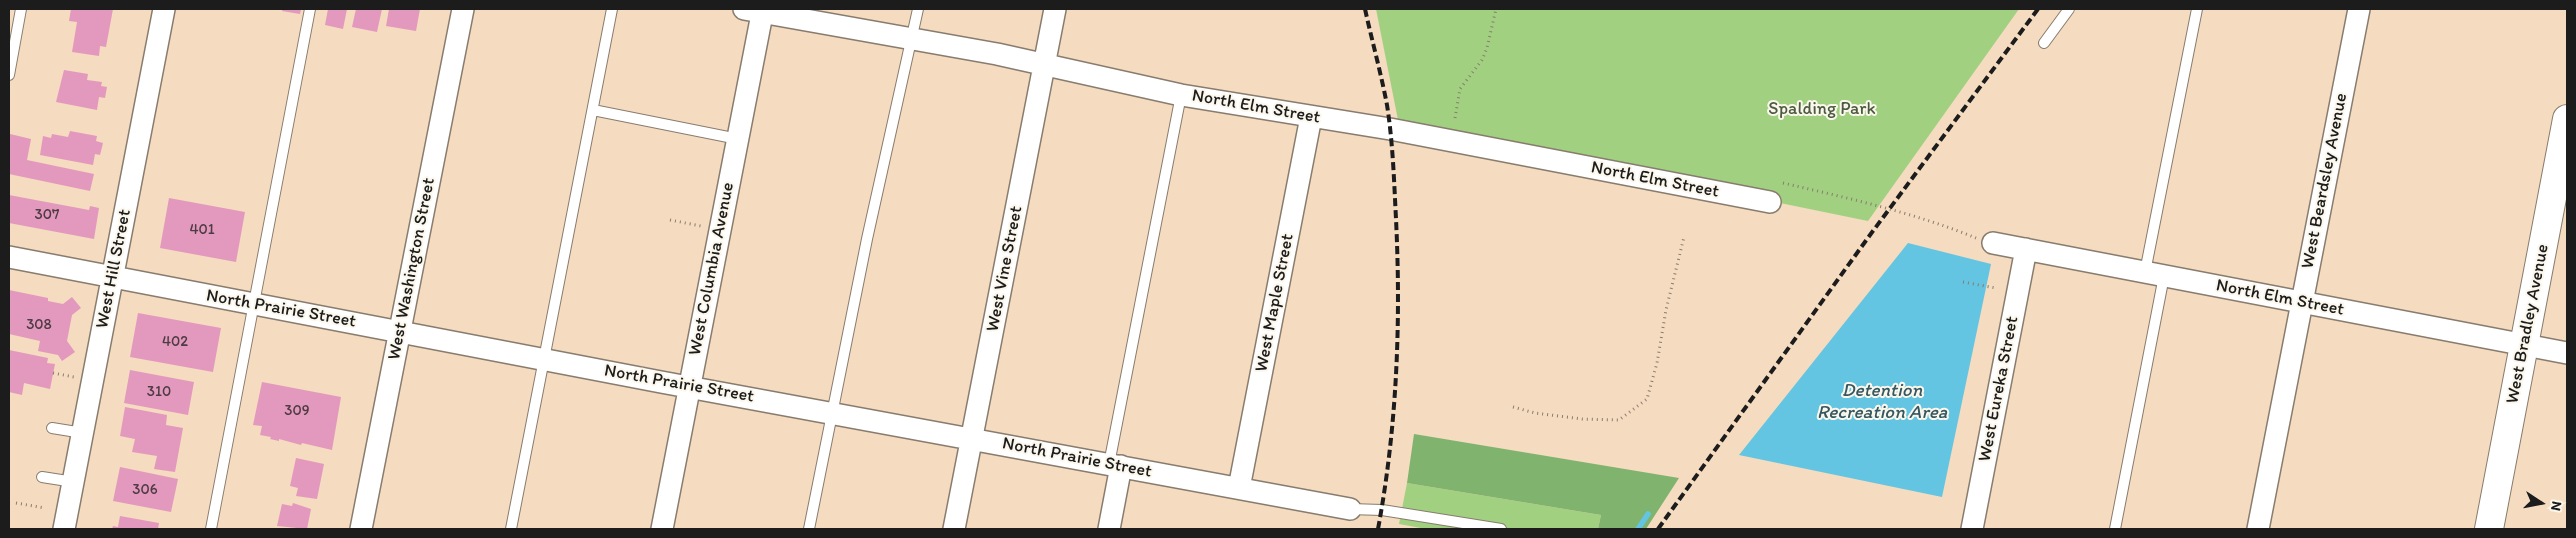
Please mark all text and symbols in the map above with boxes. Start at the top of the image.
street label: North Elm Street [1190,85,1322,129]
street label: West Beardsley Avenue [2297,91,2353,271]
park label: Spalding Park [1768,98,1876,120]
street label: North Elm Street [1589,157,1721,203]
street label: West Washington Street [384,176,440,362]
street label: West Columbia Avenue [685,181,739,357]
street label: West Vine Street [982,204,1028,334]
house number: 307 [35,206,59,224]
street label: West Hill Street [92,208,136,330]
house number: 401 [189,221,215,239]
street label: West Maple Street [1251,232,1299,374]
street label: West Bradley Avenue [2502,242,2554,406]
street label: North Elm Street [2214,275,2346,321]
street label: North Prairie Street [204,285,358,333]
street label: West Eureka Street [1974,314,2024,464]
house number: 308 [26,316,52,334]
house number: 402 [162,333,188,351]
street label: North Prairie Street [602,360,756,408]
water label: Detention Recreation Area [1817,380,1947,424]
house number: 310 [147,383,171,401]
house number: 309 [284,402,310,420]
street label: North Prairie Street [1000,433,1154,483]
north arrow [2516,478,2566,528]
house number: 306 [132,481,158,499]
text: N [2547,500,2565,512]

